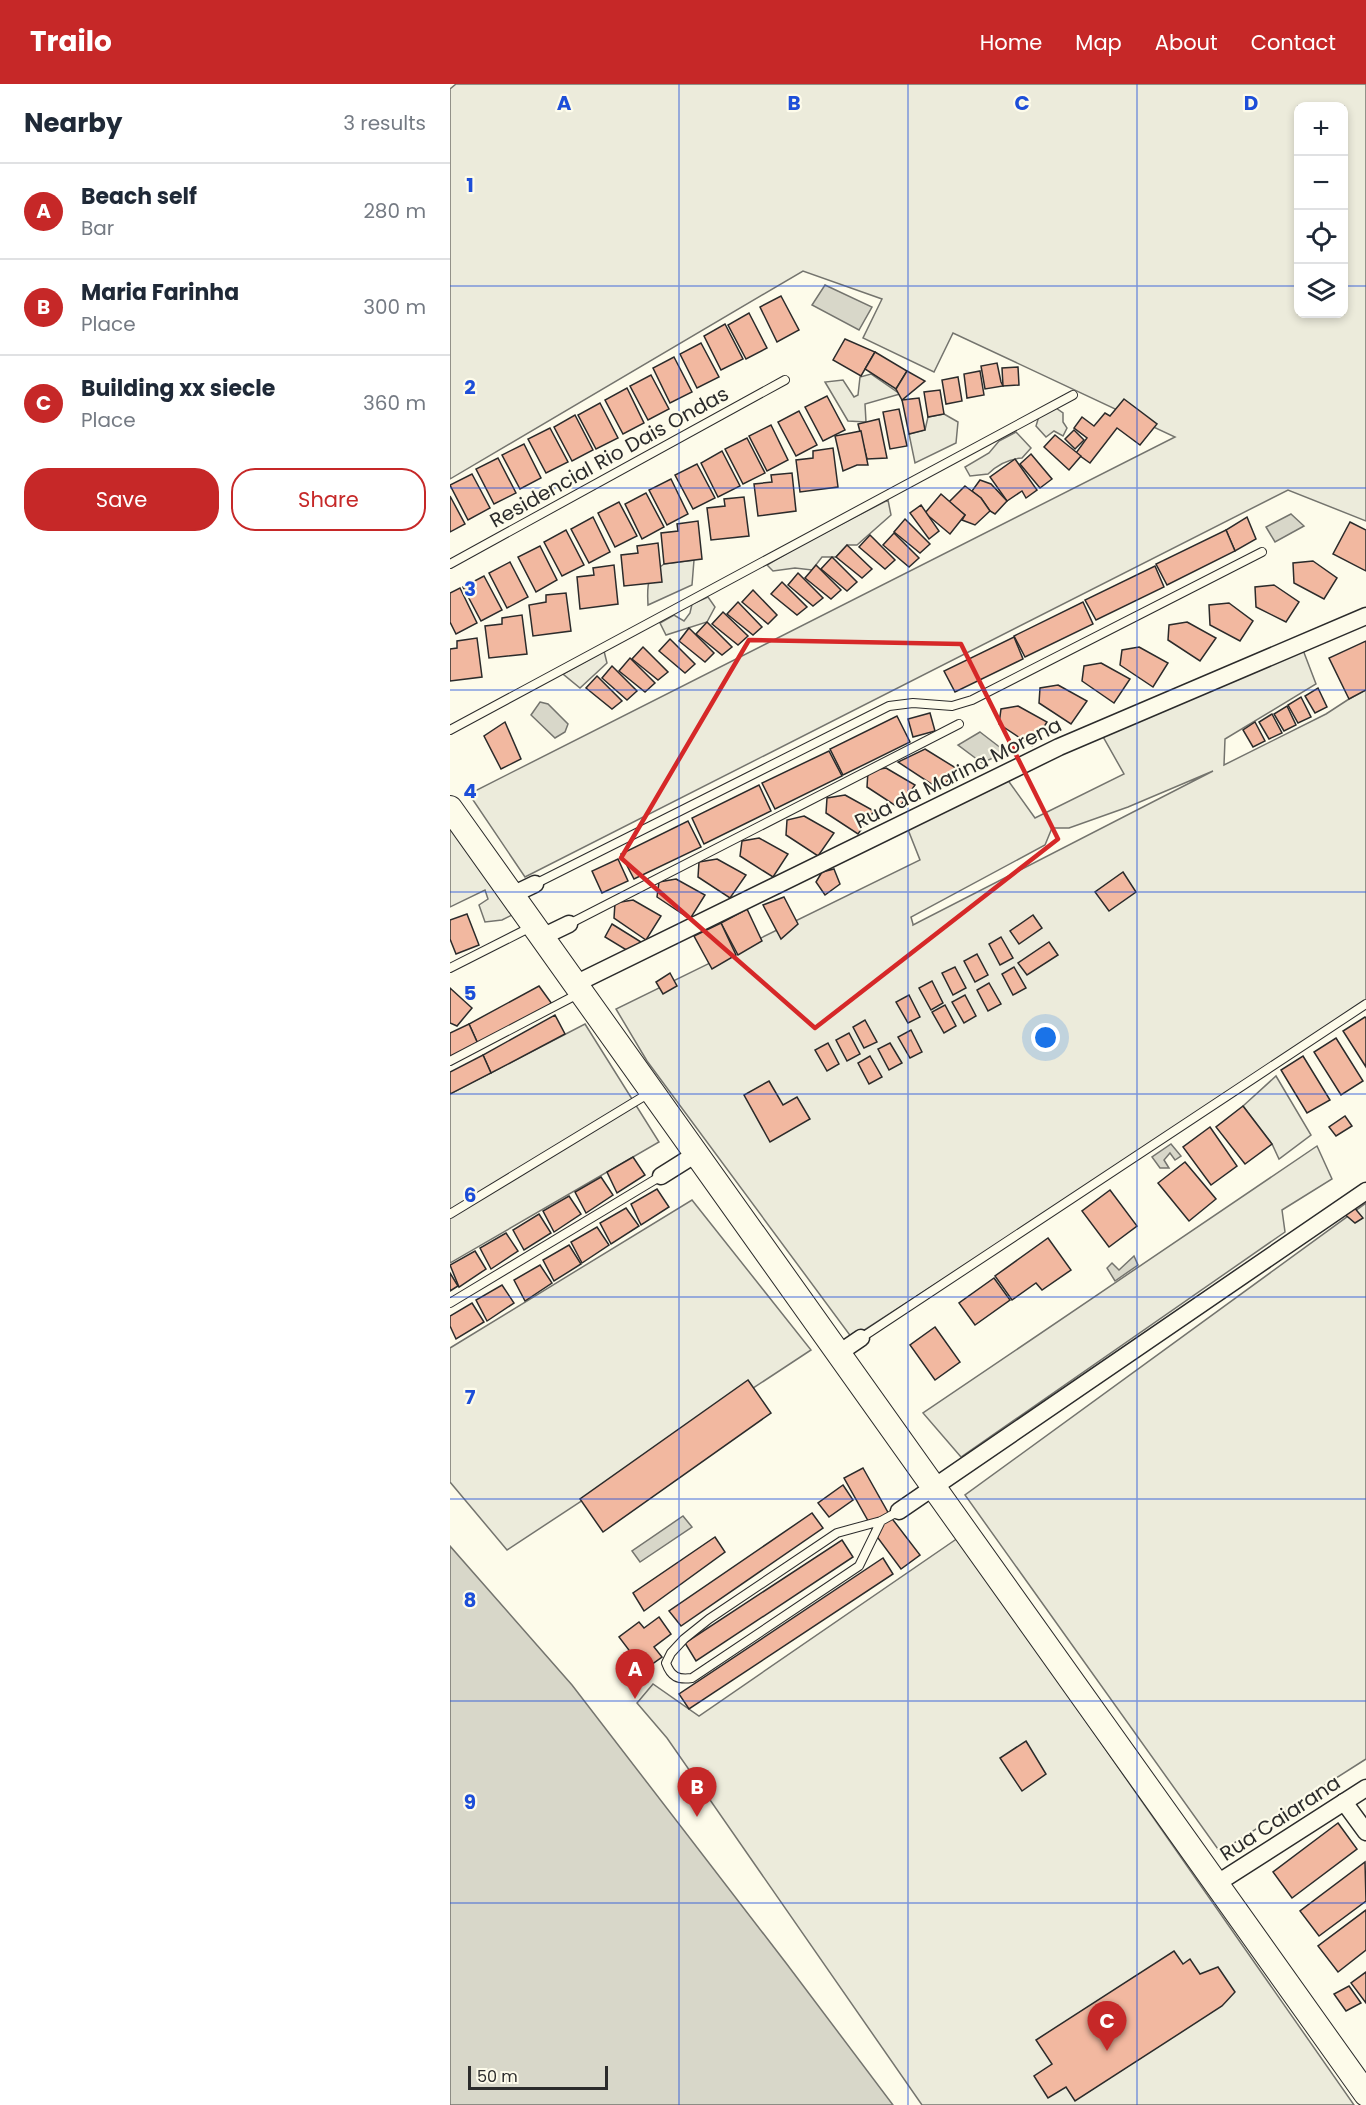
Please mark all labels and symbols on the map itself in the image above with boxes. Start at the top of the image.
text: A [557,89,572,117]
text: B [787,89,801,117]
text: C [1014,89,1030,117]
text: D [1244,89,1258,117]
text: 1 [466,171,474,199]
text: 2 [464,373,476,401]
street label: Residencial Rio Dais Ondas [485,380,733,534]
text: 3 [464,575,476,603]
street label: Rua da Marina Morena [850,711,1066,835]
text: 4 [463,777,477,805]
text: 5 [464,979,477,1007]
your location [1031,1023,1060,1052]
text: 6 [464,1181,476,1209]
text: 7 [465,1383,476,1411]
text: 8 [464,1586,476,1614]
pin: A [616,1650,654,1699]
pin: B [678,1768,716,1817]
street label: Rua Caiarana [1214,1769,1346,1867]
text: 9 [464,1788,476,1816]
pin: C [1088,2002,1126,2051]
scale bar [468,2063,608,2090]

